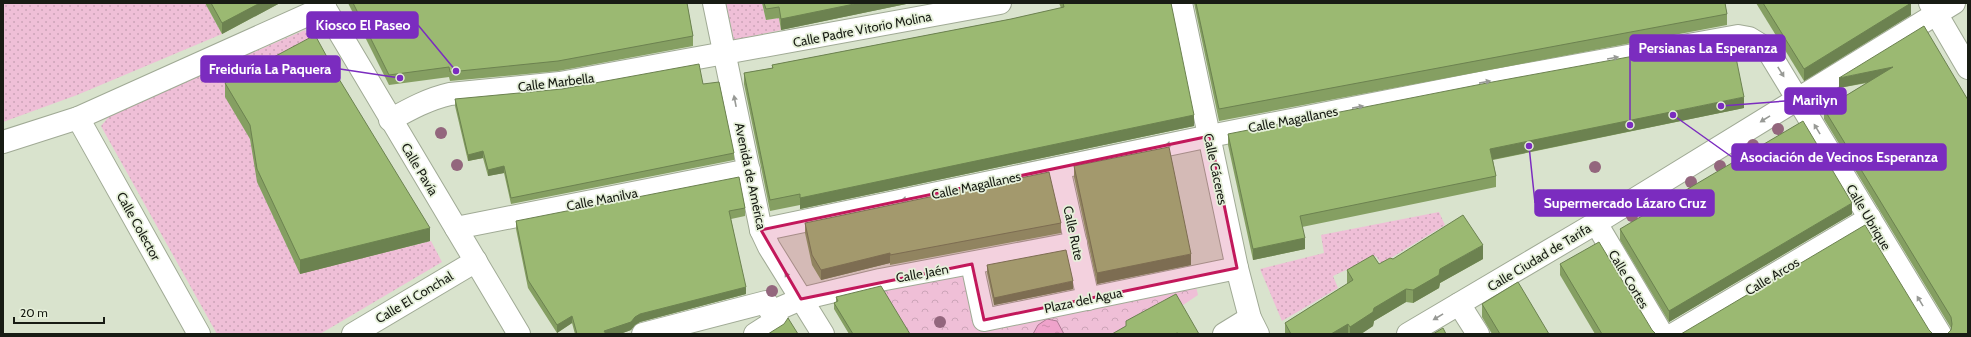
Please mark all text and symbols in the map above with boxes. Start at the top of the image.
street label: Calle Padre Vitorio Molina [791,8,933,50]
callout: Kiosco El Paseo [307,12,418,38]
text: Kiosco El Paseo [316,16,410,34]
callout: Persianas La Esperanza [1630,35,1785,61]
text: Persianas La Esperanza [1638,39,1778,57]
one-way arrow [1607,55,1619,61]
callout: Freiduría La Paquera [201,56,340,82]
text: Freiduría La Paquera [209,60,331,78]
one-way arrow [1778,66,1785,78]
street label: Calle Marbella [517,69,596,95]
one-way arrow [1479,78,1491,84]
callout: Marilyn [1785,88,1846,114]
text: Marilyn [1792,91,1838,109]
one-way arrow [731,95,737,107]
street label: Calle Magallanes [1247,102,1340,136]
one-way arrow [1352,103,1364,109]
one-way arrow [1759,116,1771,123]
street label: Avenida de América [732,121,770,232]
one-way arrow [1813,123,1820,135]
street label: Calle Cáceres [1201,132,1231,207]
street label: Calle Pavía [398,140,442,199]
one-way arrow [1165,141,1178,147]
callout: Asociación de Vecinos Esperanza [1732,144,1946,170]
text: Asociación de Vecinos Esperanza [1740,148,1938,166]
street label: Calle Magallanes [930,168,1023,202]
street label: Calle Ubrique [1843,181,1895,253]
street label: Calle Manilva [565,184,640,214]
street label: Calle Colector [114,189,165,264]
callout: Supermercado Lázaro Cruz [1535,190,1714,216]
text: Supermercado Lázaro Cruz [1544,194,1707,212]
one-way arrow [901,197,913,203]
street label: Calle Rute [1060,204,1088,262]
street label: Calle Ciudad de Tarifa [1484,219,1594,294]
street label: Calle Cortes [1605,247,1653,312]
street label: Calle Arcos [1742,253,1802,298]
street label: Calle Jaén [894,260,950,286]
street label: Calle El Conchal [372,268,456,326]
one-way arrow [784,271,791,283]
street label: Plaza del Agua [1043,284,1124,316]
one-way arrow [1916,296,1924,306]
scale bar [14,299,104,325]
text: 20 m [20,305,48,320]
one-way arrow [1432,313,1444,320]

